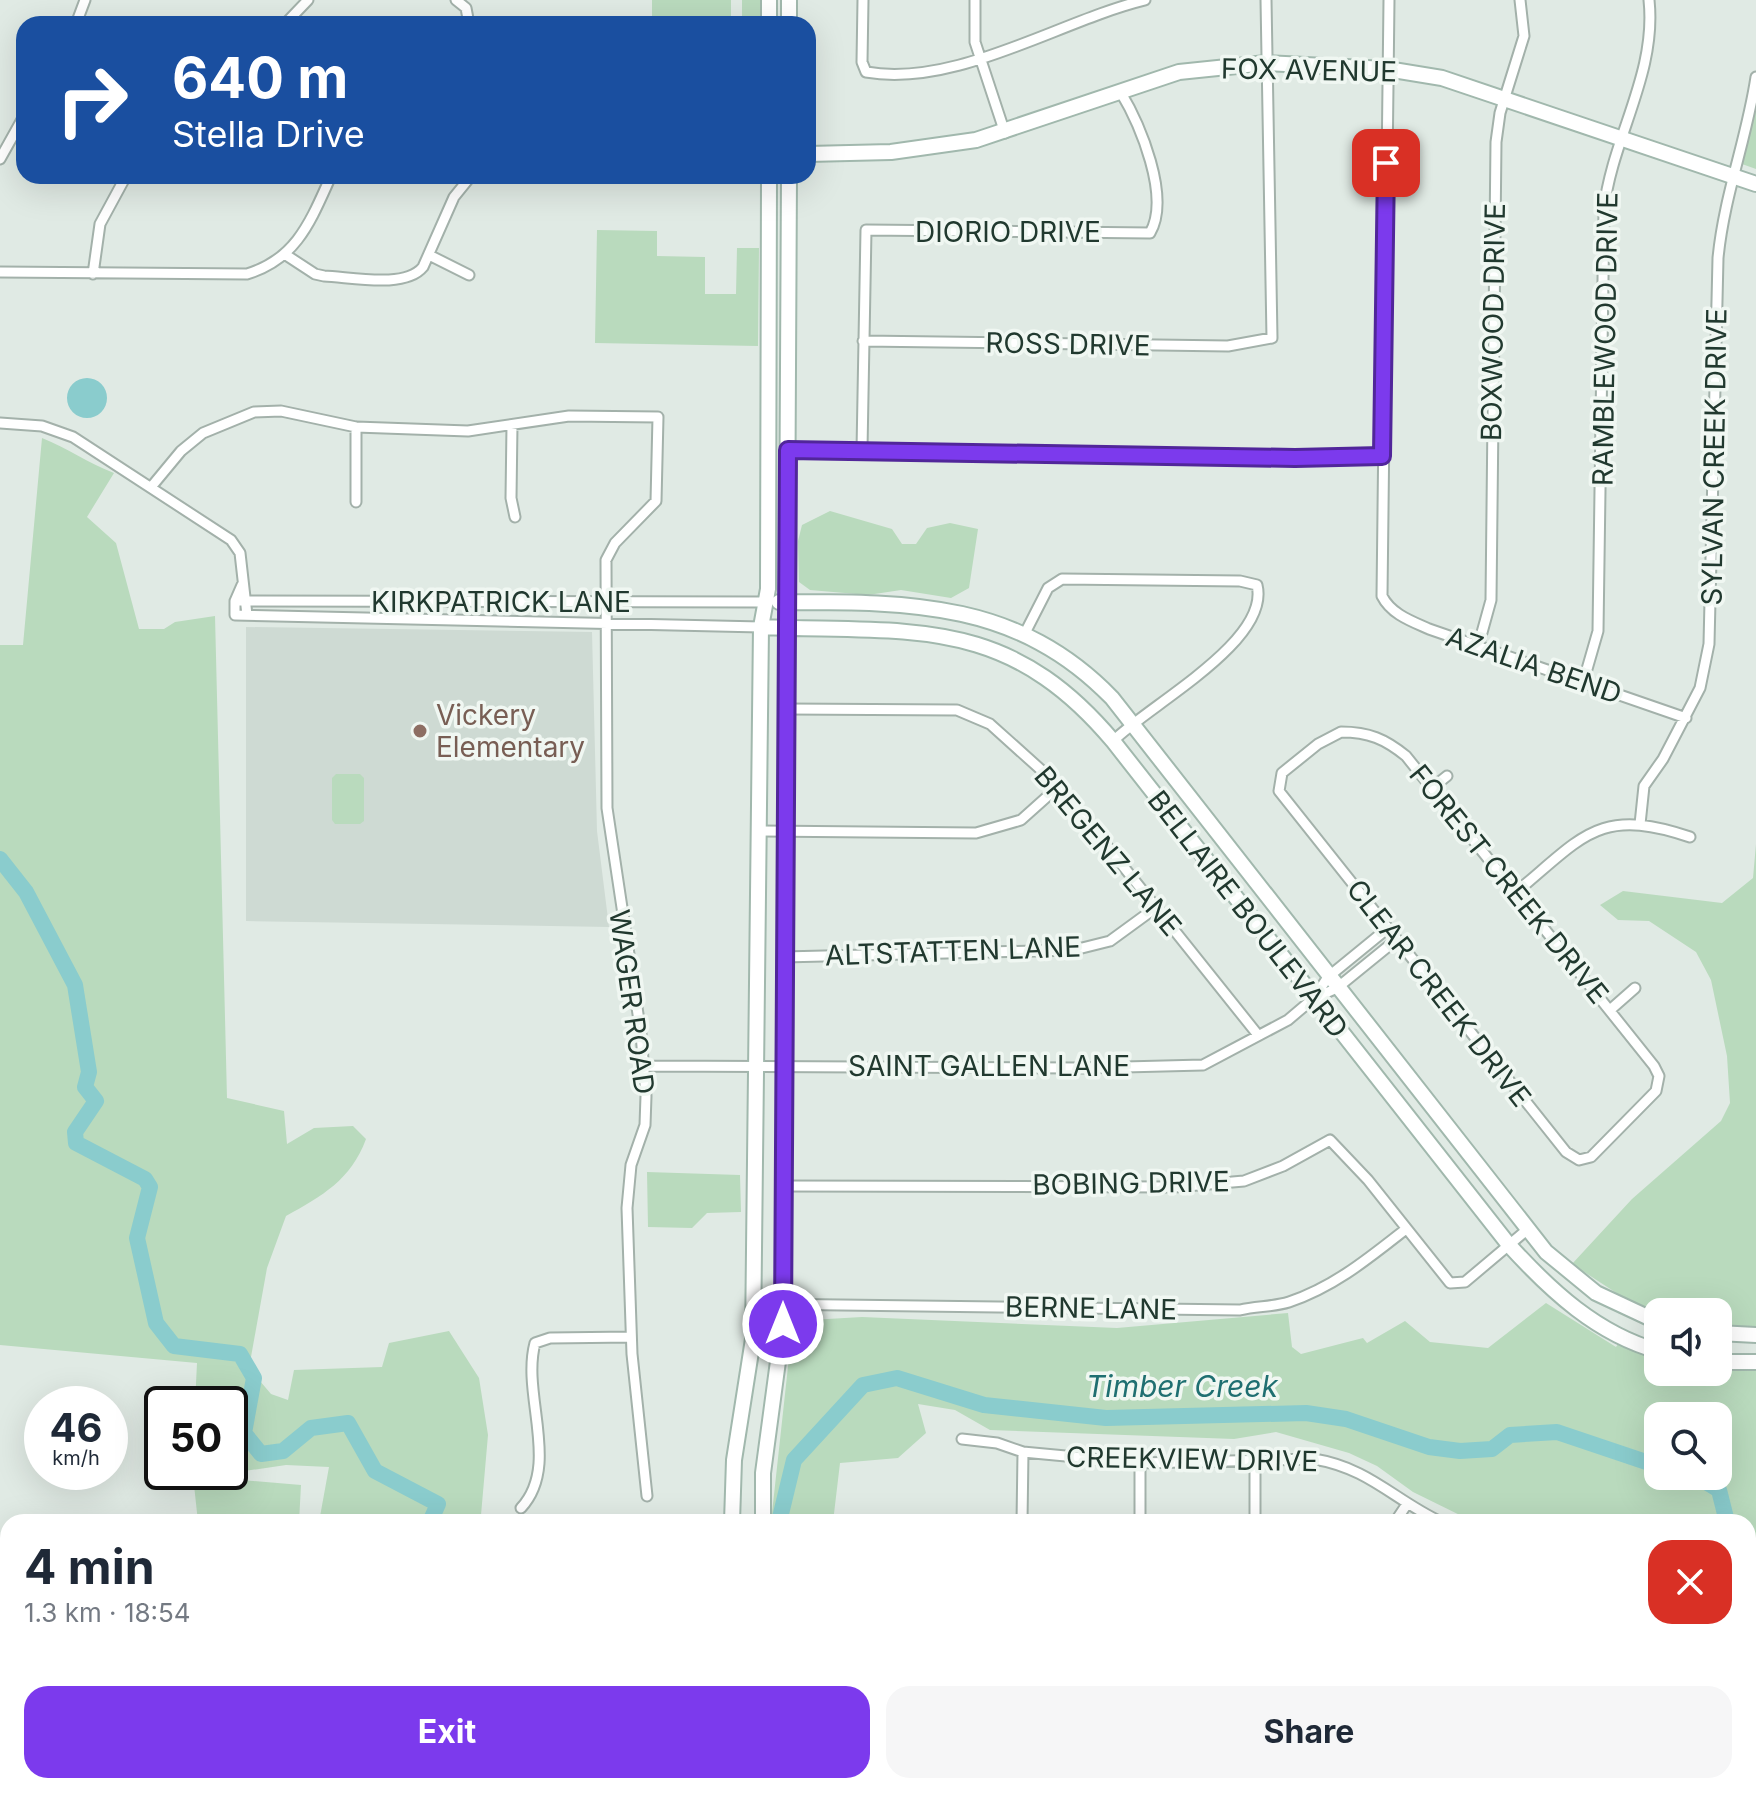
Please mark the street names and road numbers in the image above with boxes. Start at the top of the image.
street label: FOX AVENUE [1221,51,1397,89]
street label: RAMBLEWOOD DRIVE [1585,192,1625,486]
street label: BOXWOOD DRIVE [1474,203,1512,441]
street label: DIORIO DRIVE [915,215,1101,249]
street label: SYLVAN CREEK DRIVE [1694,308,1734,606]
street label: ROSS DRIVE [985,326,1151,362]
street label: KIRKPATRICK LANE [371,585,631,619]
street label: AZALIA BEND [1442,619,1626,711]
street label: FOREST CREEK DRIVE [1402,758,1616,1010]
street label: BREGENZ LANE [1027,759,1189,943]
street label: BELLAIRE BOULEVARD [1141,784,1355,1044]
street label: CLEAR CREEK DRIVE [1340,873,1538,1113]
street label: WAGER ROAD [602,908,662,1096]
street label: ALTSTATTEN LANE [824,930,1082,972]
street label: SAINT GALLEN LANE [848,1049,1130,1083]
street label: BOBING DRIVE [1032,1164,1230,1202]
street label: BERNE LANE [1005,1290,1177,1326]
street label: CREEKVIEW DRIVE [1066,1440,1318,1478]

